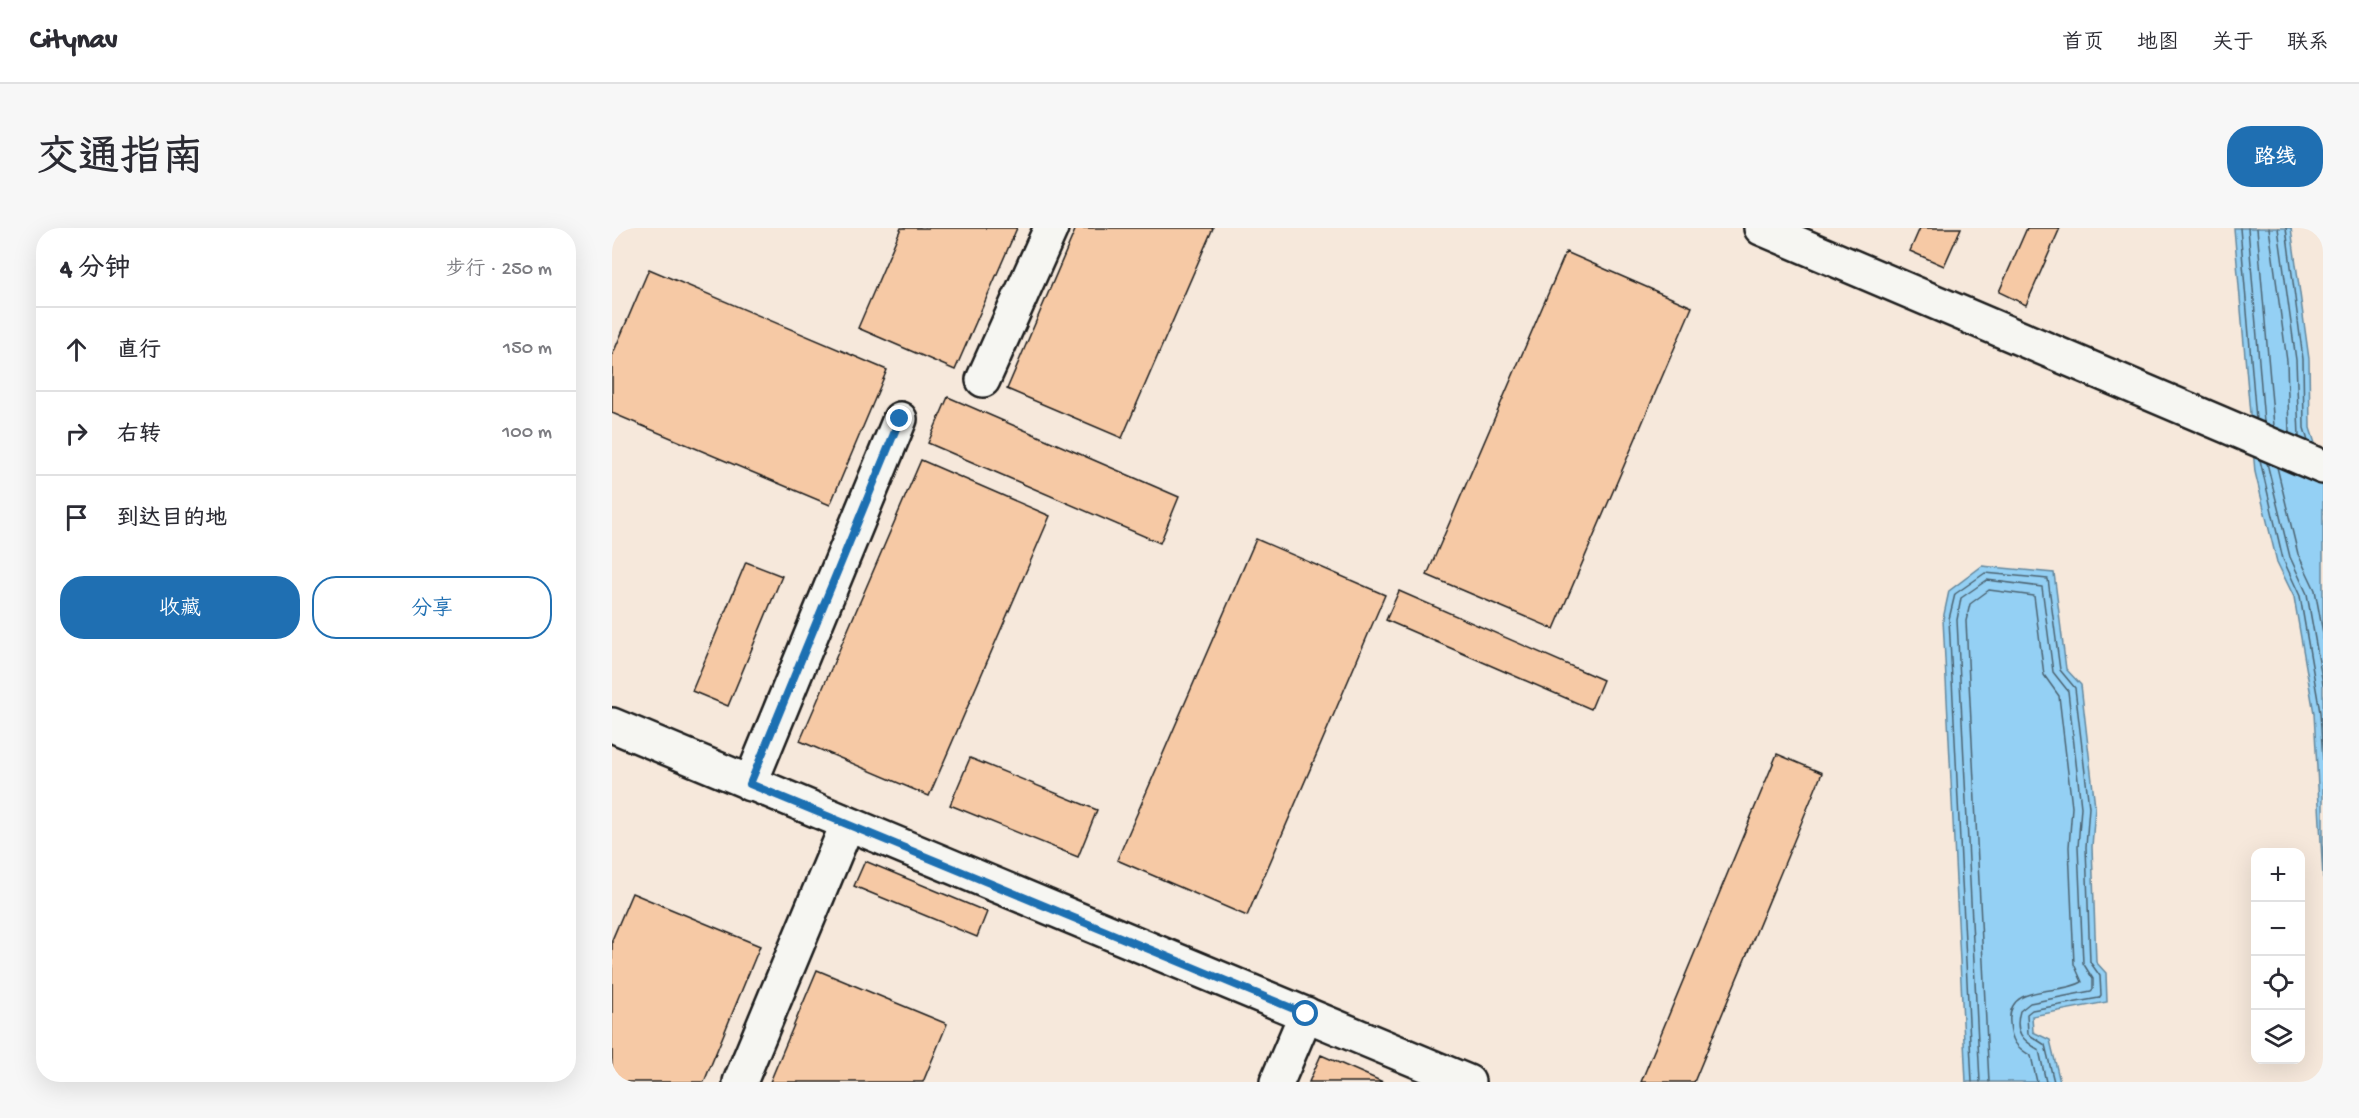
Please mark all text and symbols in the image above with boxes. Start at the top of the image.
text: Citynav [30,25,118,58]
text: 首页 [2062,32,2104,57]
text: 地图 [2137,32,2179,57]
text: 关于 [2212,32,2254,57]
text: 联系 [2287,32,2329,57]
button: 路线 [2227,126,2323,187]
text: 交通指南 [36,137,204,186]
text: 4 分钟 [60,255,130,286]
text: 步行 · 250 m [446,259,552,282]
icon: ahead [60,333,93,366]
text: 150 m [503,338,552,361]
text: 直行 [117,339,161,365]
route end [886,405,912,431]
icon: right [60,417,93,450]
text: 100 m [502,422,552,445]
text: 右转 [117,423,161,449]
icon: arrive [60,501,93,534]
text: 到达目的地 [117,507,227,533]
button: 收藏 [60,576,300,639]
button: 分享 [312,576,552,639]
map controls [2251,848,2305,1064]
button: + [2251,848,2305,902]
button: − [2251,902,2305,956]
button: locate [2251,956,2305,1010]
route start [1292,1000,1318,1026]
button: layers [2251,1010,2305,1064]

